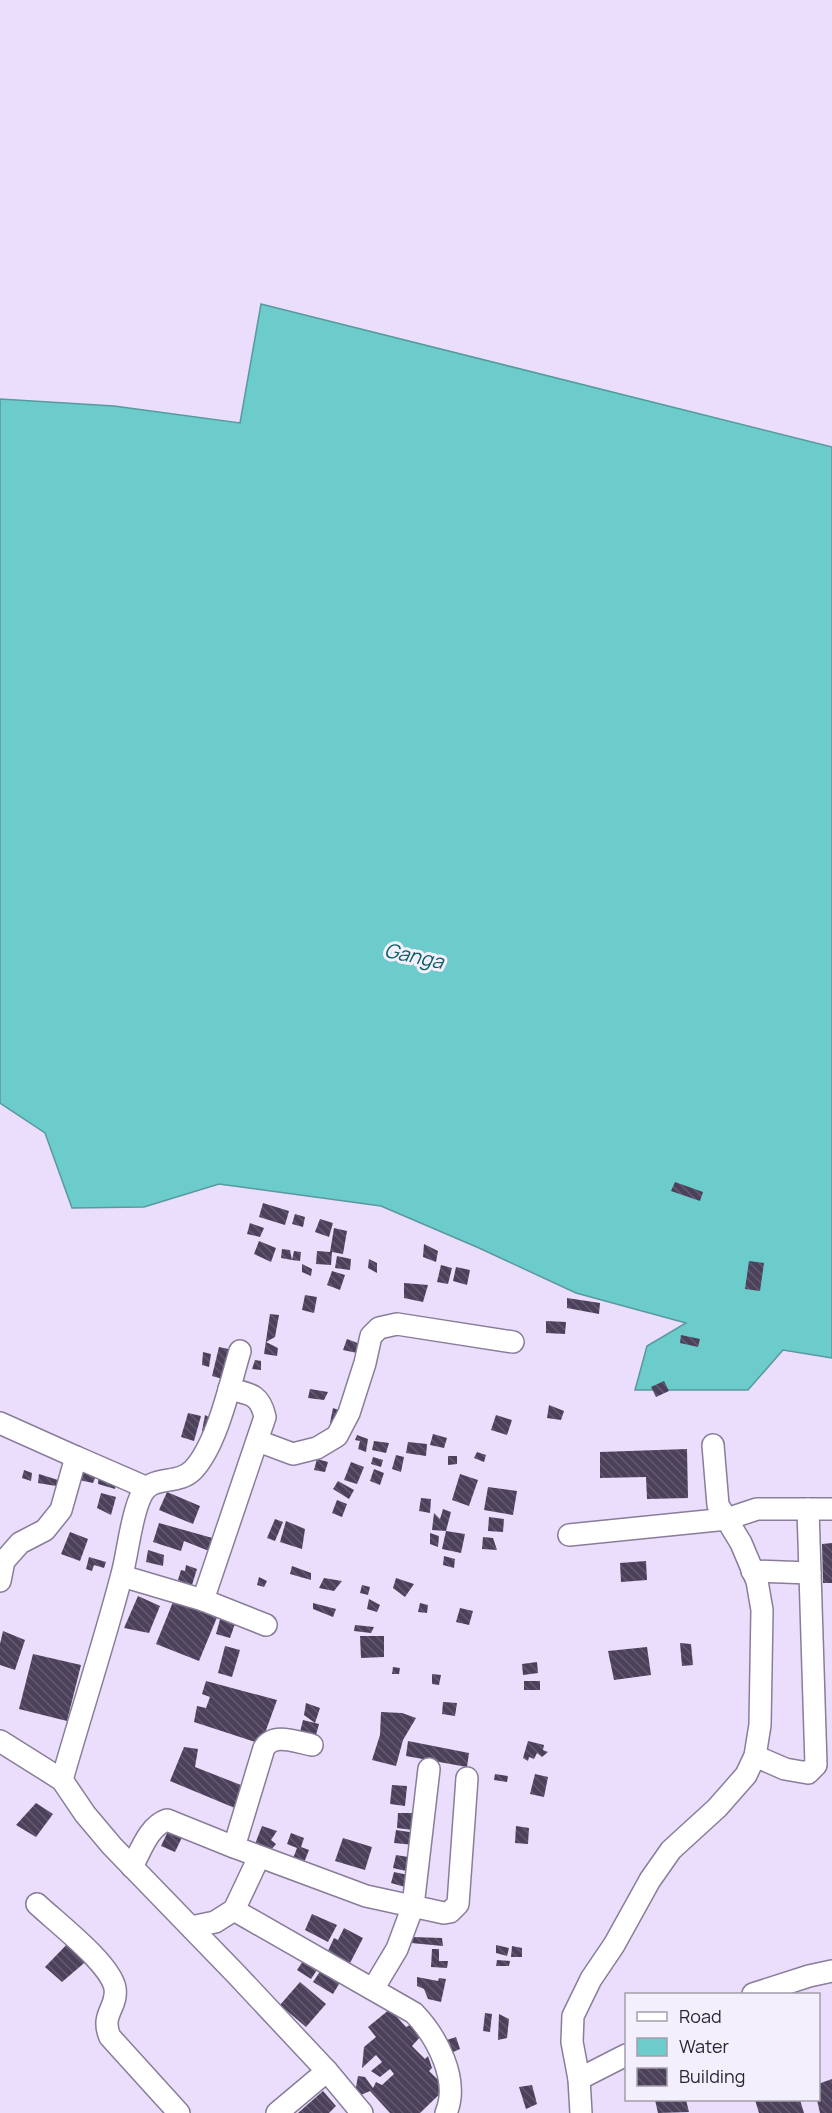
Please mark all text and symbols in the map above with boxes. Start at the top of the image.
water label: Ganga [382,936,447,975]
legend [625,1993,820,2101]
text: Road [679,2004,722,2028]
text: Water [679,2034,729,2058]
text: Building [679,2064,745,2088]

